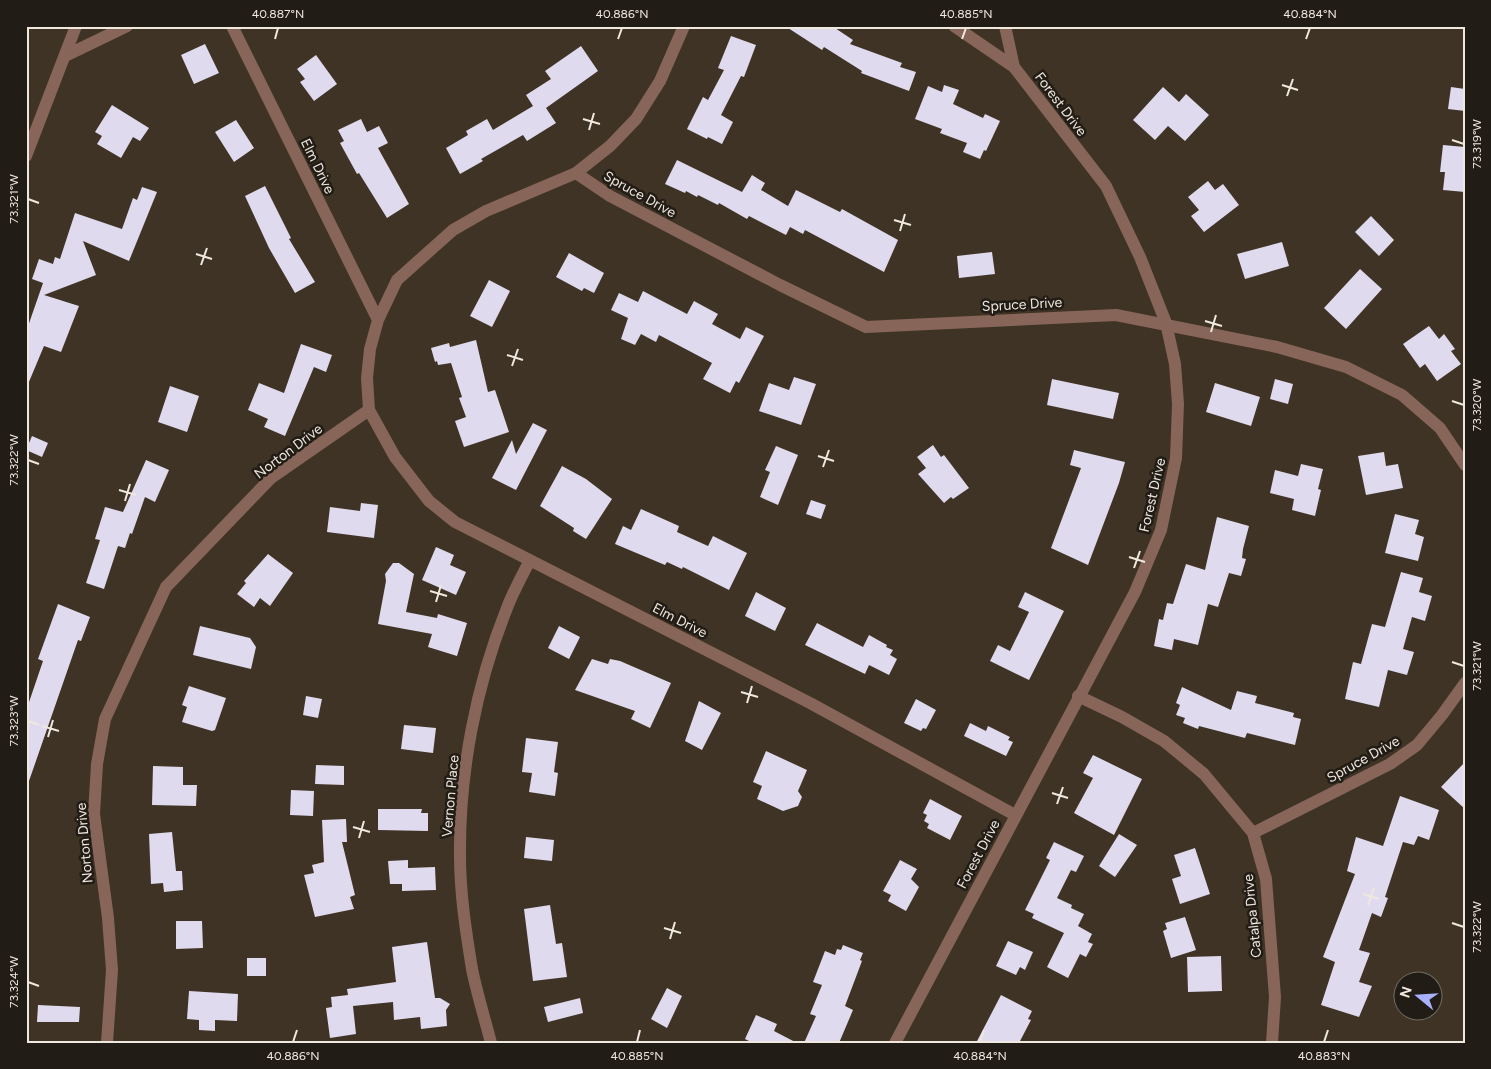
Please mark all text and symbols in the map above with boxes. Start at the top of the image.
text: 40.887°N [252,7,304,21]
text: 40.886°N [596,7,648,21]
text: 40.885°N [940,7,993,21]
text: 40.884°N [1283,7,1337,21]
street label: Forest Drive [1031,69,1090,140]
text: 73.319°W [1470,119,1484,169]
street label: Elm Drive [297,136,338,197]
street label: Spruce Drive [600,167,679,222]
text: 73.321°W [7,174,21,224]
street label: Spruce Drive [981,294,1063,315]
text: 73.320°W [1470,378,1484,431]
street label: Norton Drive [251,420,326,482]
text: 73.322°W [7,434,21,486]
street label: Forest Drive [1136,456,1169,534]
street label: Elm Drive [650,599,710,642]
text: 73.321°W [1470,641,1484,691]
text: 73.323°W [7,695,21,747]
street label: Spruce Drive [1324,732,1403,786]
street label: Vernon Place [438,754,463,838]
street label: Norton Drive [72,802,96,884]
street label: Forest Drive [953,817,1004,892]
street label: Catalpa Drive [1240,873,1265,959]
text: 73.322°W [1470,901,1484,953]
text: 73.324°W [7,955,21,1008]
north arrow [1394,972,1444,1022]
text: N [1396,984,1416,1000]
text: 40.886°N [267,1049,319,1063]
text: 40.885°N [611,1049,664,1063]
text: 40.884°N [953,1049,1007,1063]
text: 40.883°N [1298,1049,1350,1063]

